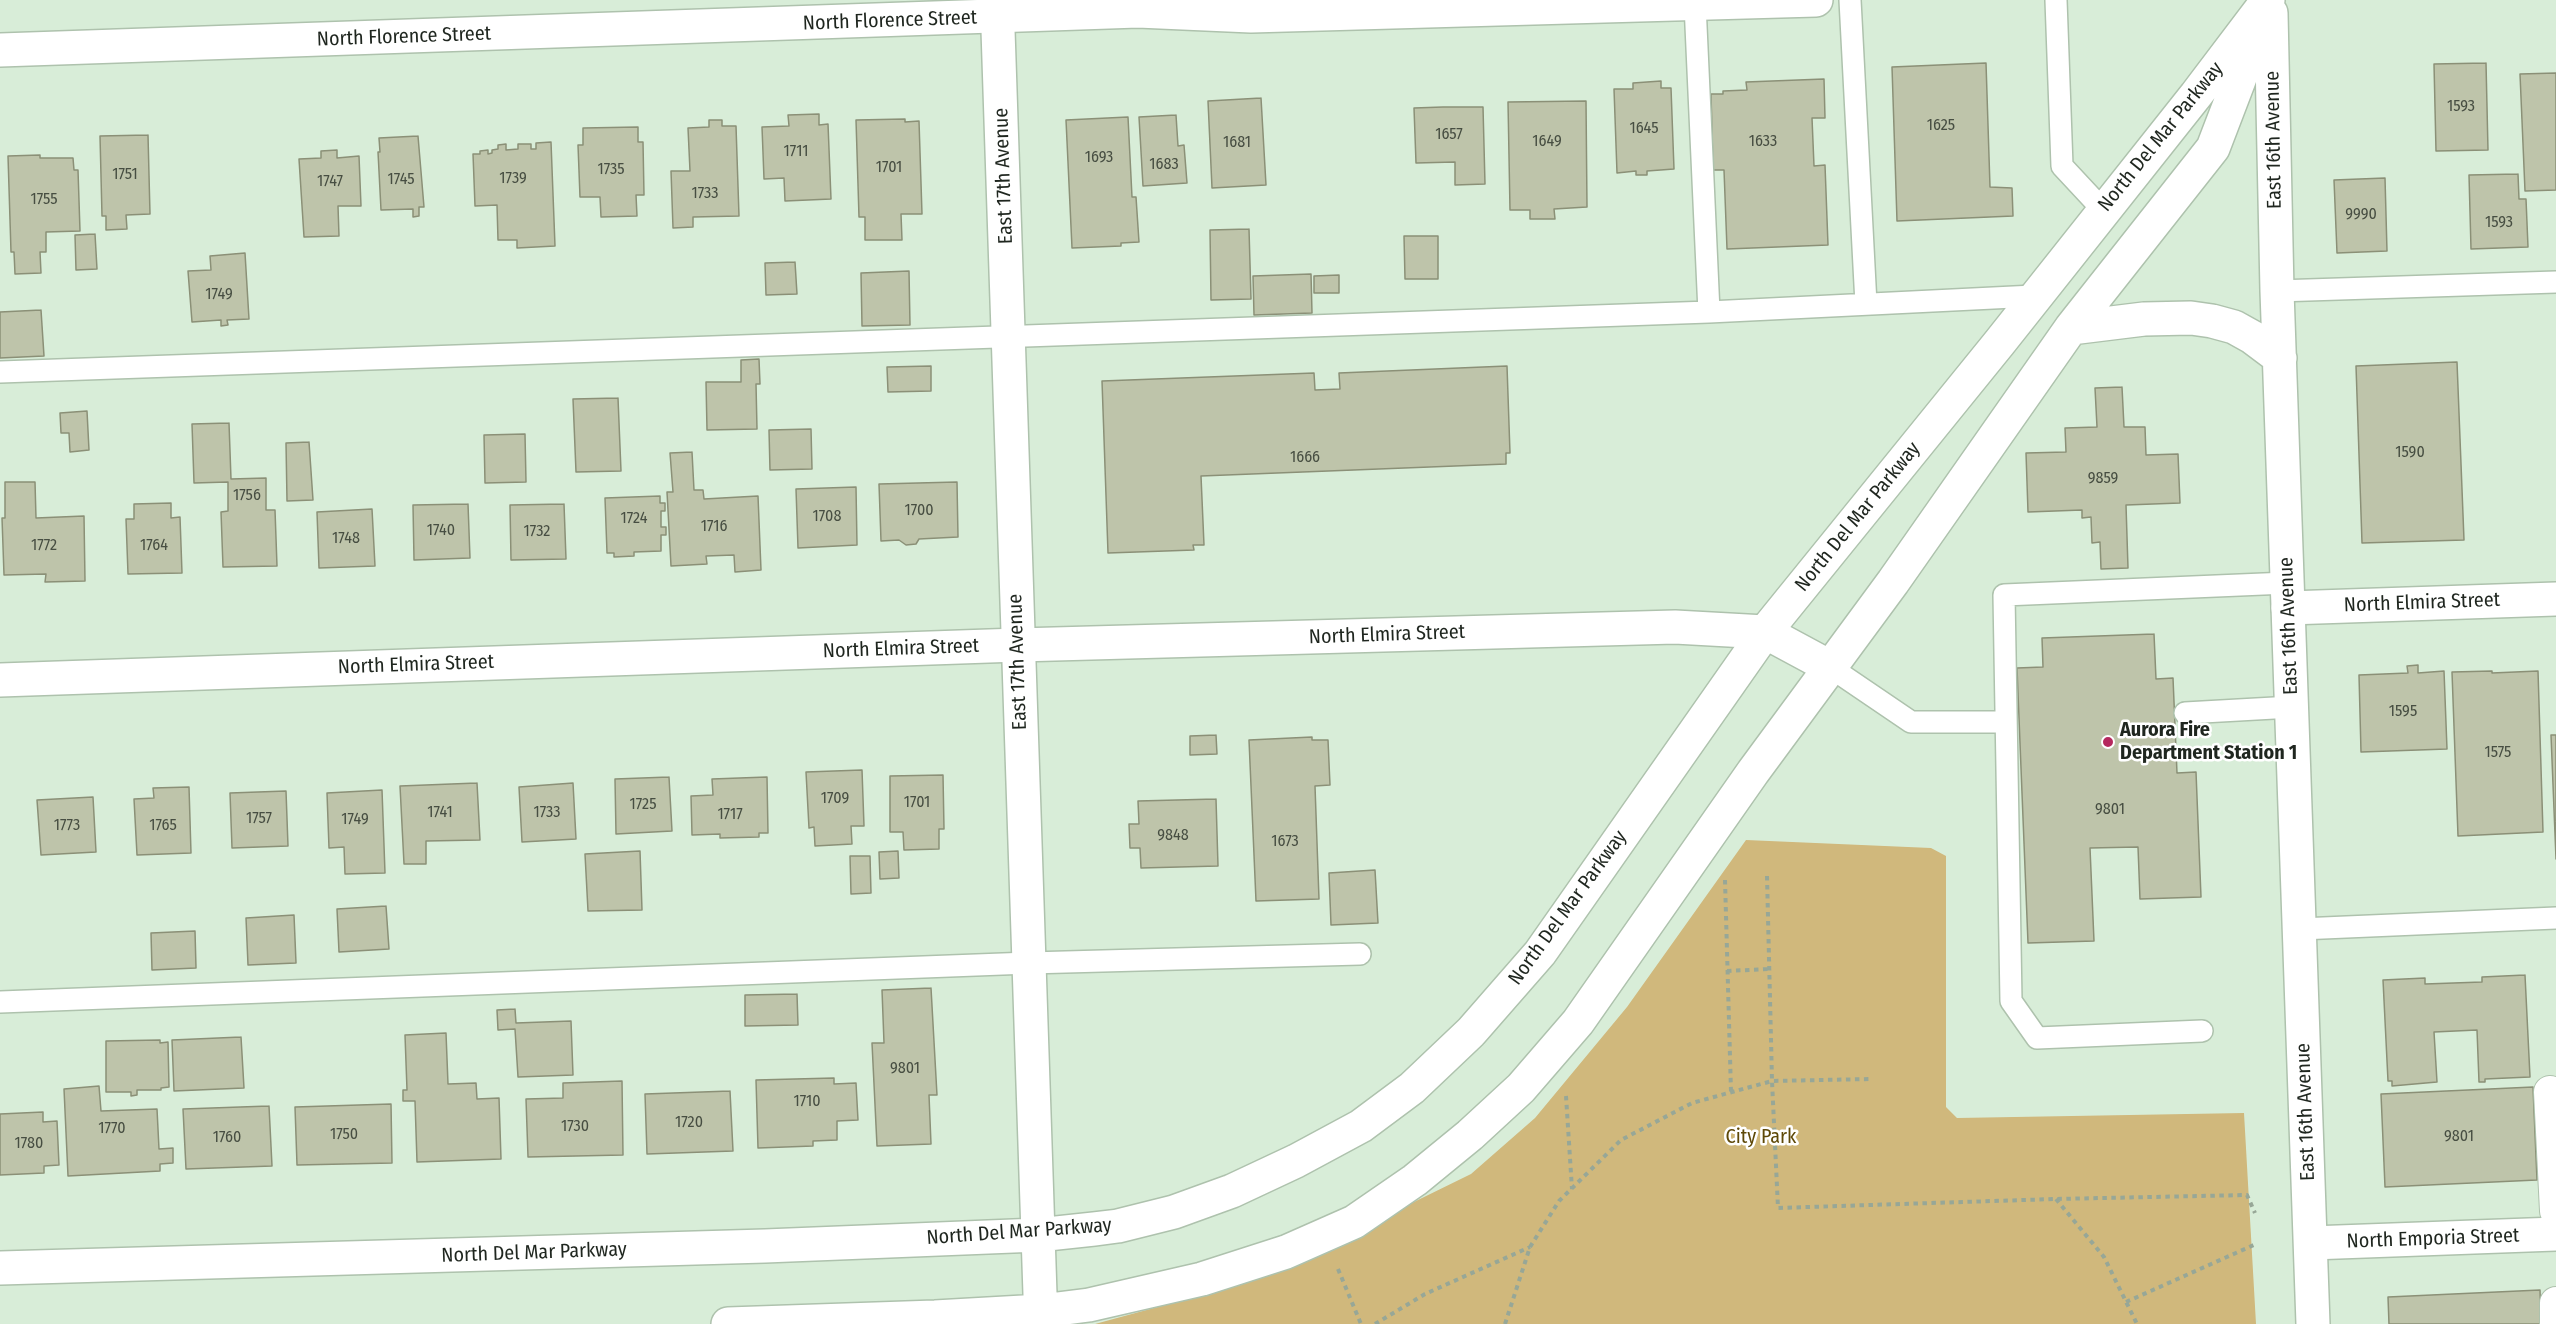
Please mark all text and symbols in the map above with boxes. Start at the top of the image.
street label: North Florence Street [802,6,978,36]
street label: North Florence Street [316,22,492,52]
street label: North Del Mar Parkway [2093,57,2229,217]
street label: East 16th Avenue [2261,71,2287,209]
house number: 1593 [2447,97,2475,117]
street label: East 17th Avenue [990,107,1018,245]
house number: 1625 [1927,116,1955,136]
house number: 1645 [1629,119,1659,139]
house number: 1657 [1435,125,1463,145]
house number: 1649 [1532,132,1562,152]
house number: 1633 [1749,132,1777,152]
house number: 1681 [1223,133,1251,153]
house number: 1711 [784,142,808,162]
house number: 1693 [1085,148,1113,168]
house number: 1683 [1149,155,1179,175]
house number: 1701 [876,158,902,178]
house number: 1735 [597,160,625,180]
house number: 1751 [112,165,138,185]
house number: 1739 [499,169,527,189]
house number: 1745 [387,170,415,190]
house number: 1747 [317,172,343,192]
house number: 1733 [691,184,719,204]
house number: 1755 [30,190,58,210]
house number: 9990 [2345,205,2377,225]
house number: 1593 [2485,213,2513,233]
house number: 1749 [205,285,233,305]
street label: North Del Mar Parkway [1790,437,1926,597]
house number: 1590 [2395,443,2425,463]
house number: 1666 [1290,448,1320,468]
house number: 9859 [2088,469,2118,489]
house number: 1756 [233,486,261,506]
house number: 1700 [904,501,934,521]
house number: 1708 [813,507,841,527]
house number: 1724 [620,509,648,529]
house number: 1716 [701,517,727,537]
house number: 1740 [427,521,455,541]
house number: 1732 [524,522,550,542]
house number: 1748 [332,529,360,549]
house number: 1772 [31,536,57,556]
house number: 1764 [140,536,168,556]
street label: East 16th Avenue [2275,557,2303,695]
street label: North Elmira Street [2343,588,2501,618]
street label: East 17th Avenue [1004,593,1032,731]
street label: North Elmira Street [1308,620,1466,650]
street label: North Elmira Street [822,634,980,664]
street label: North Elmira Street [337,650,495,680]
house number: 1595 [2389,702,2417,722]
place label: Aurora Fire Department Station 1 [2120,718,2297,765]
marker: Aurora Fire Department Station 1 [2101,735,2115,749]
house number: 1575 [2485,743,2511,763]
house number: 1709 [821,789,849,809]
house number: 1701 [904,793,930,813]
house number: 1725 [630,795,656,815]
house number: 9801 [2095,800,2125,820]
house number: 1741 [427,803,453,823]
house number: 1733 [533,803,561,823]
house number: 1717 [717,805,743,825]
house number: 1757 [246,809,272,829]
house number: 1749 [341,810,369,830]
house number: 1773 [54,816,80,836]
house number: 1765 [149,816,177,836]
house number: 9848 [1157,826,1189,846]
street label: North Del Mar Parkway [1504,826,1632,990]
house number: 1673 [1271,832,1299,852]
street label: East 16th Avenue [2292,1043,2320,1181]
house number: 9801 [890,1059,920,1079]
house number: 1710 [793,1092,821,1112]
house number: 1720 [675,1113,703,1133]
house number: 1730 [561,1117,589,1137]
house number: 1770 [98,1119,126,1139]
house number: 1750 [330,1125,358,1145]
park label: City Park [1726,1125,1796,1149]
house number: 9801 [2444,1127,2474,1147]
house number: 1760 [213,1128,241,1148]
house number: 1780 [15,1134,43,1154]
street label: North Del Mar Parkway [926,1214,1112,1250]
street label: North Emporia Street [2346,1224,2520,1254]
street label: North Del Mar Parkway [441,1238,627,1268]

